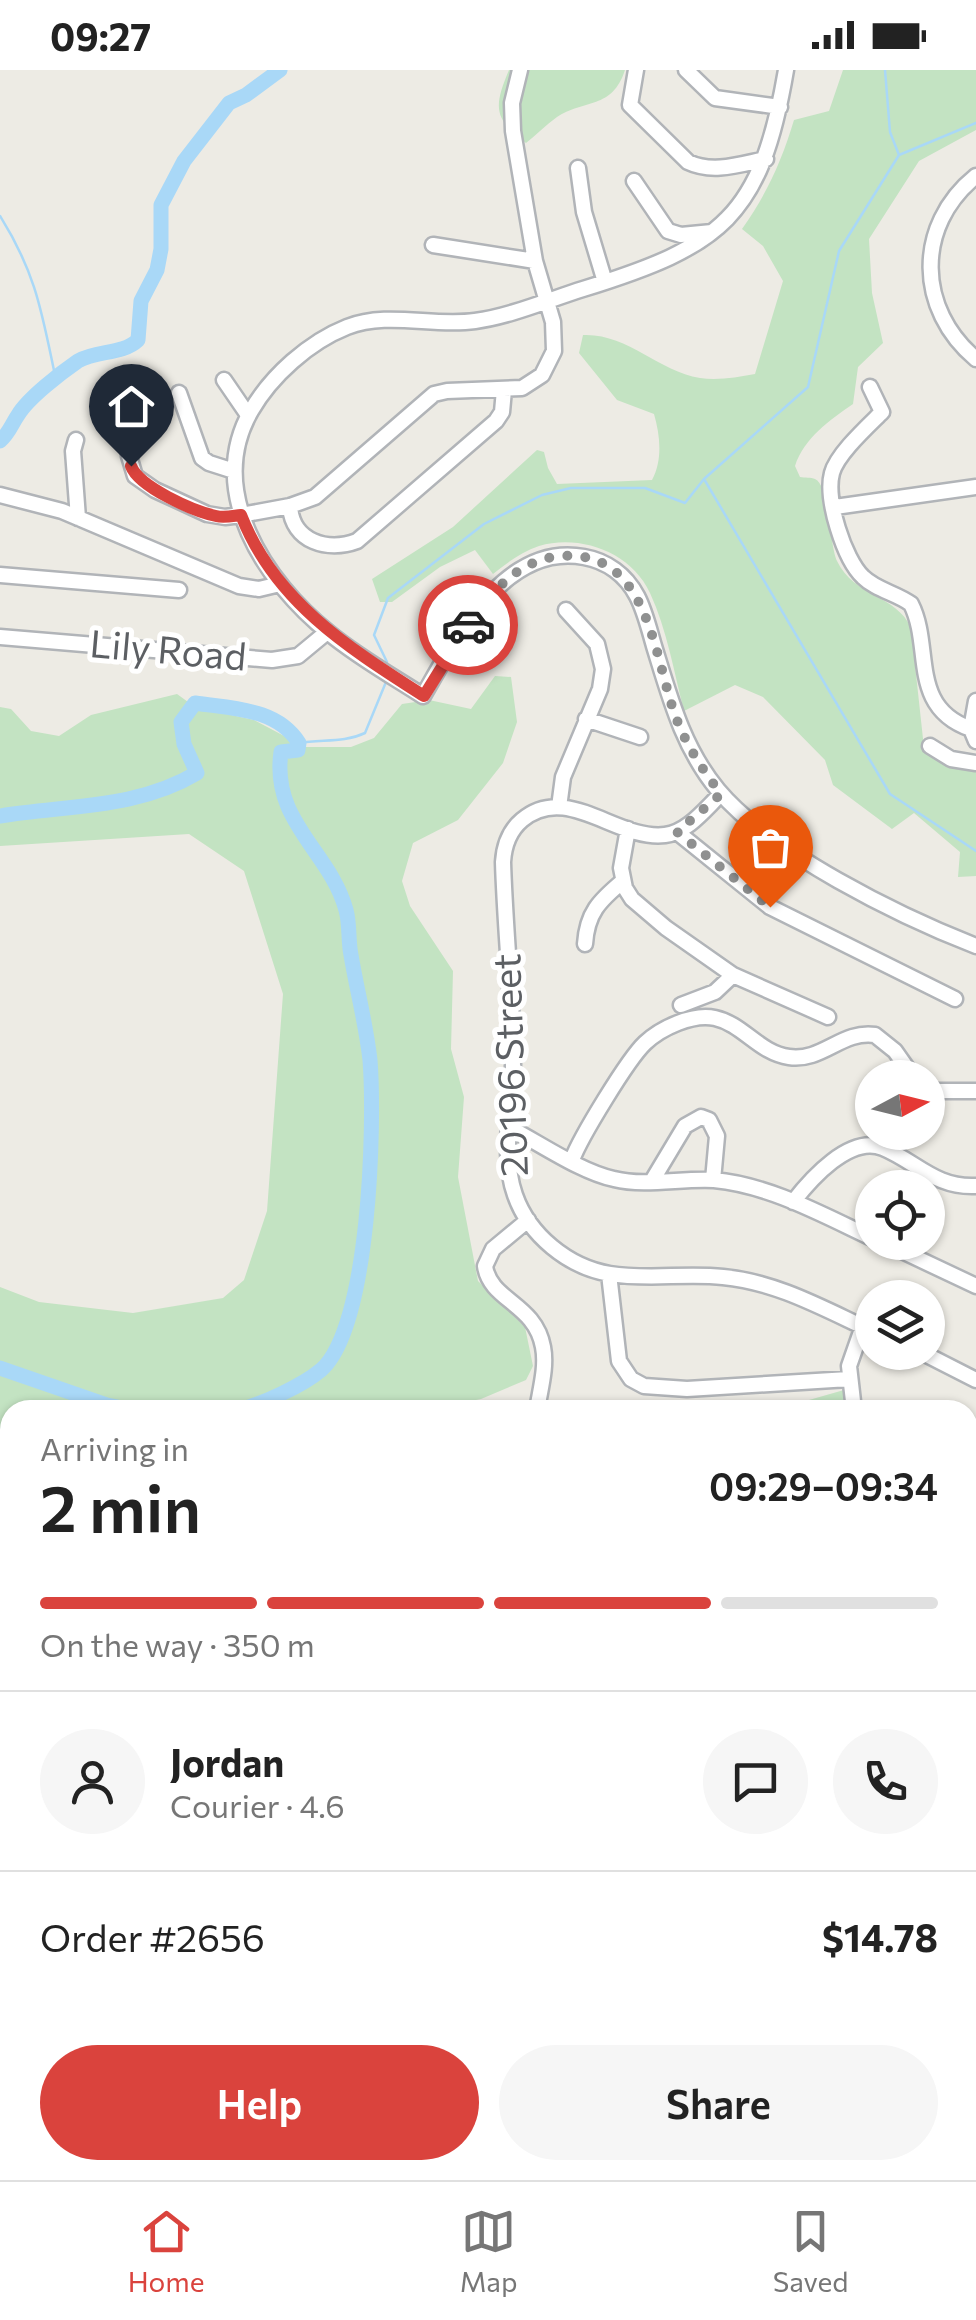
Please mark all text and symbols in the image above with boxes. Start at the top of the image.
text: 09:27 [50,12,151,59]
pin [89,364,174,467]
icon: home [104,379,159,434]
courier [418,575,518,675]
icon: car [441,598,496,653]
street label: Lily Road [88,618,248,679]
pin [728,805,813,908]
icon: bag [743,820,798,875]
street label: 20196 Street [481,953,536,1177]
north arrow [855,1060,945,1150]
map controls [855,1060,945,1370]
button: locate [855,1170,945,1260]
button: layers [855,1280,945,1370]
text: Arriving in [40,1428,189,1468]
text: 09:29–09:34 [709,1462,938,1509]
text: 2 min [40,1466,201,1545]
text: On the way · 350 m [40,1624,315,1664]
button: person [40,1729,145,1834]
button: chat [703,1729,808,1834]
button: phone [833,1729,938,1834]
text: Jordan [170,1738,284,1785]
text: Courier · 4.6 [170,1785,345,1825]
text: Order #2656 [40,1913,265,1960]
text: $14.78 [822,1913,938,1960]
button: Help [40,2045,479,2160]
button: Share [499,2045,938,2160]
tab: Home [128,2204,205,2298]
tab: Map [460,2204,518,2298]
tab: Saved [773,2204,848,2298]

